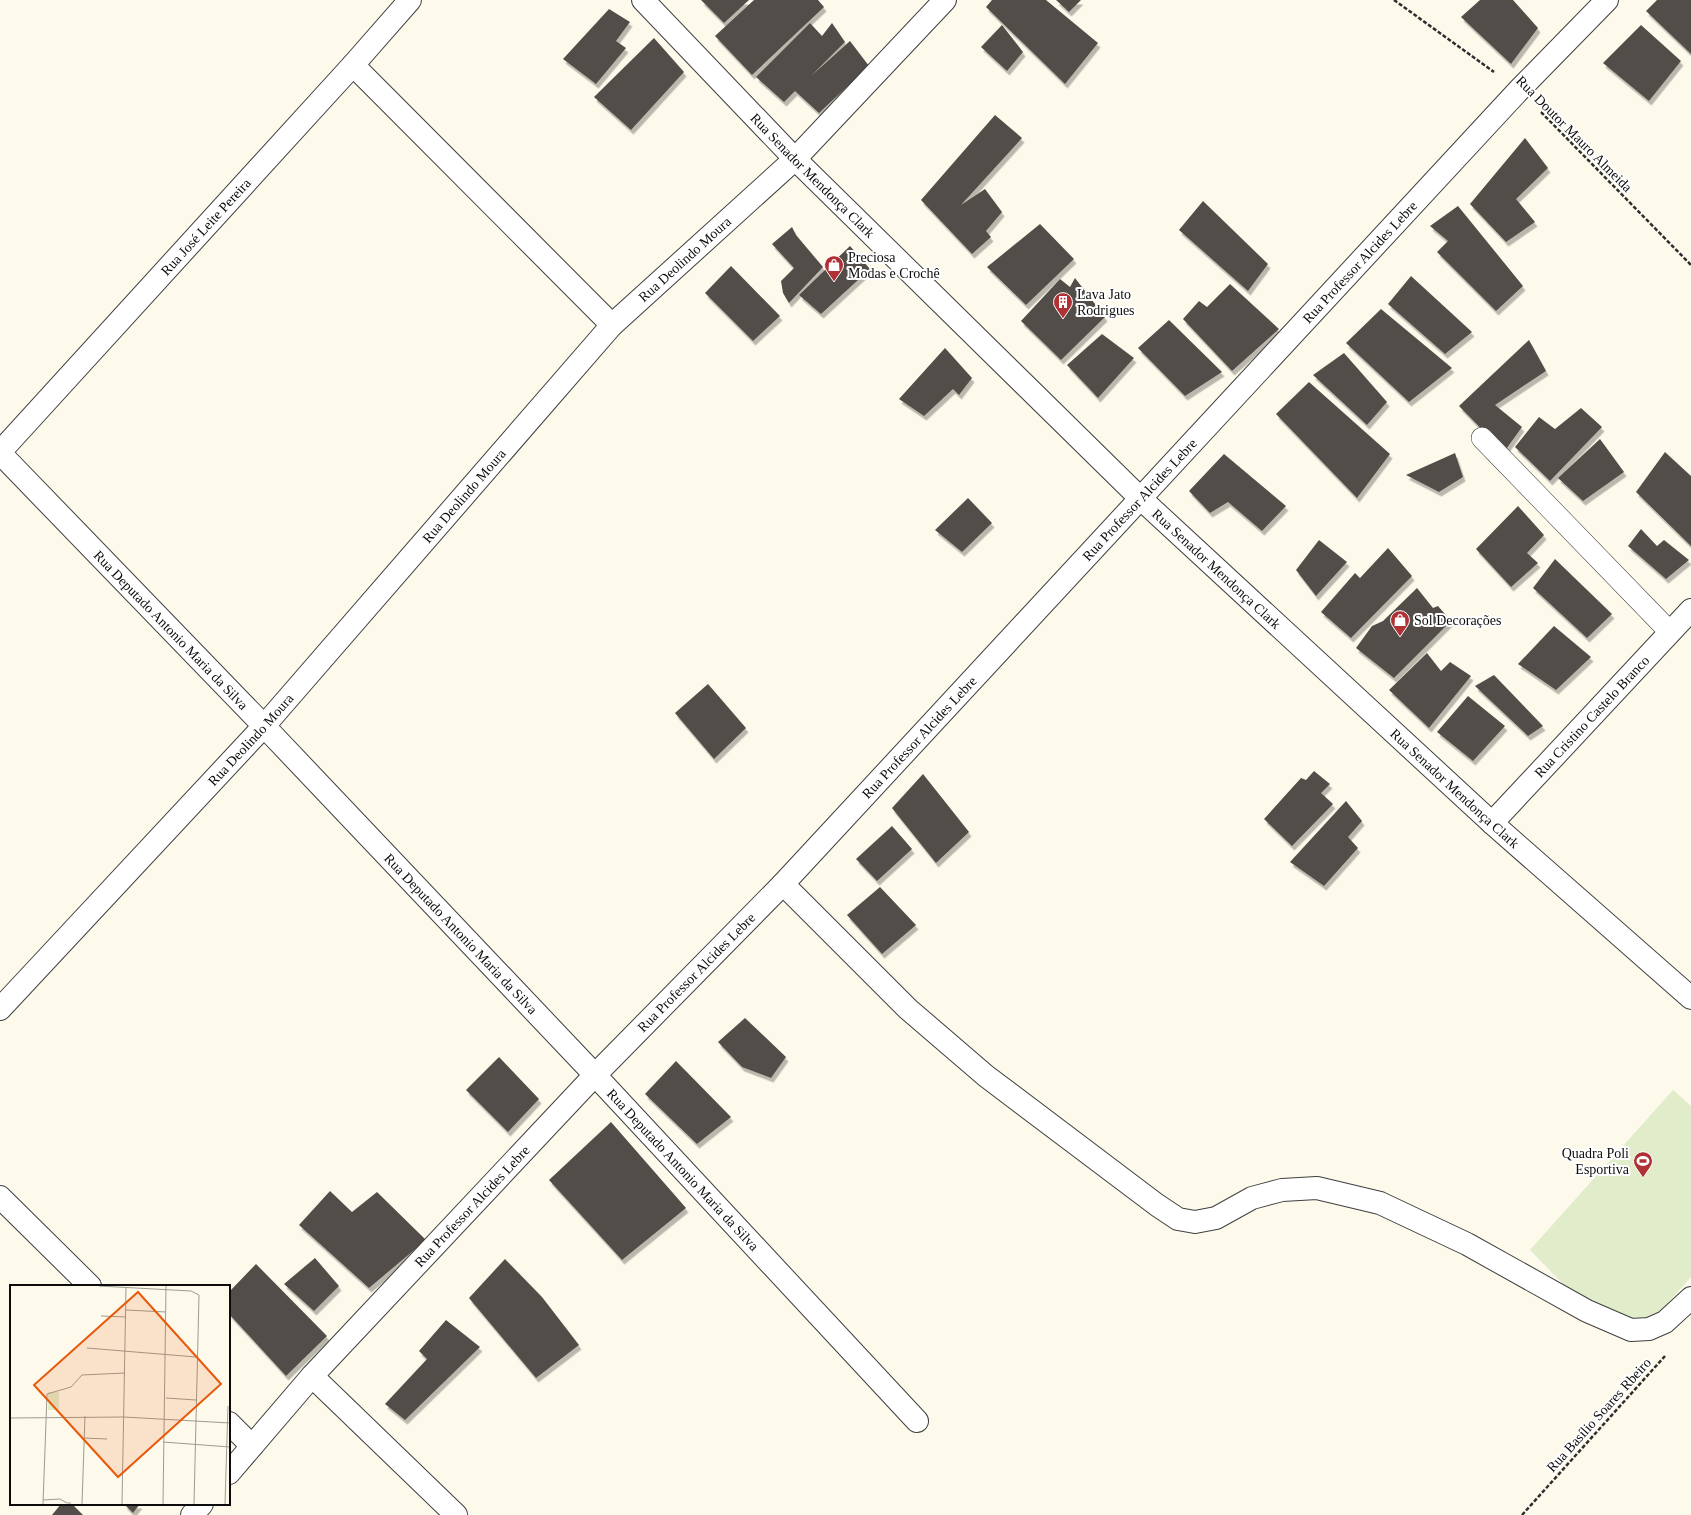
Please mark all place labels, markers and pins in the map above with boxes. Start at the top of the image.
place label: Preciosa Modas e Crochê [848,250,940,281]
shop icon: Preciosa Modas e Crochê [823,254,845,282]
place label: Lava Jato Rodrigues [1077,287,1135,318]
building icon: Lava Jato Rodrigues [1052,291,1074,319]
shop icon: Sol Decorações [1389,609,1411,637]
place label: Sol Decorações [1414,613,1501,628]
place label: Quadra Poli Esportiva [1562,1146,1630,1177]
sports icon: Quadra Poli Esportiva [1632,1150,1654,1178]

